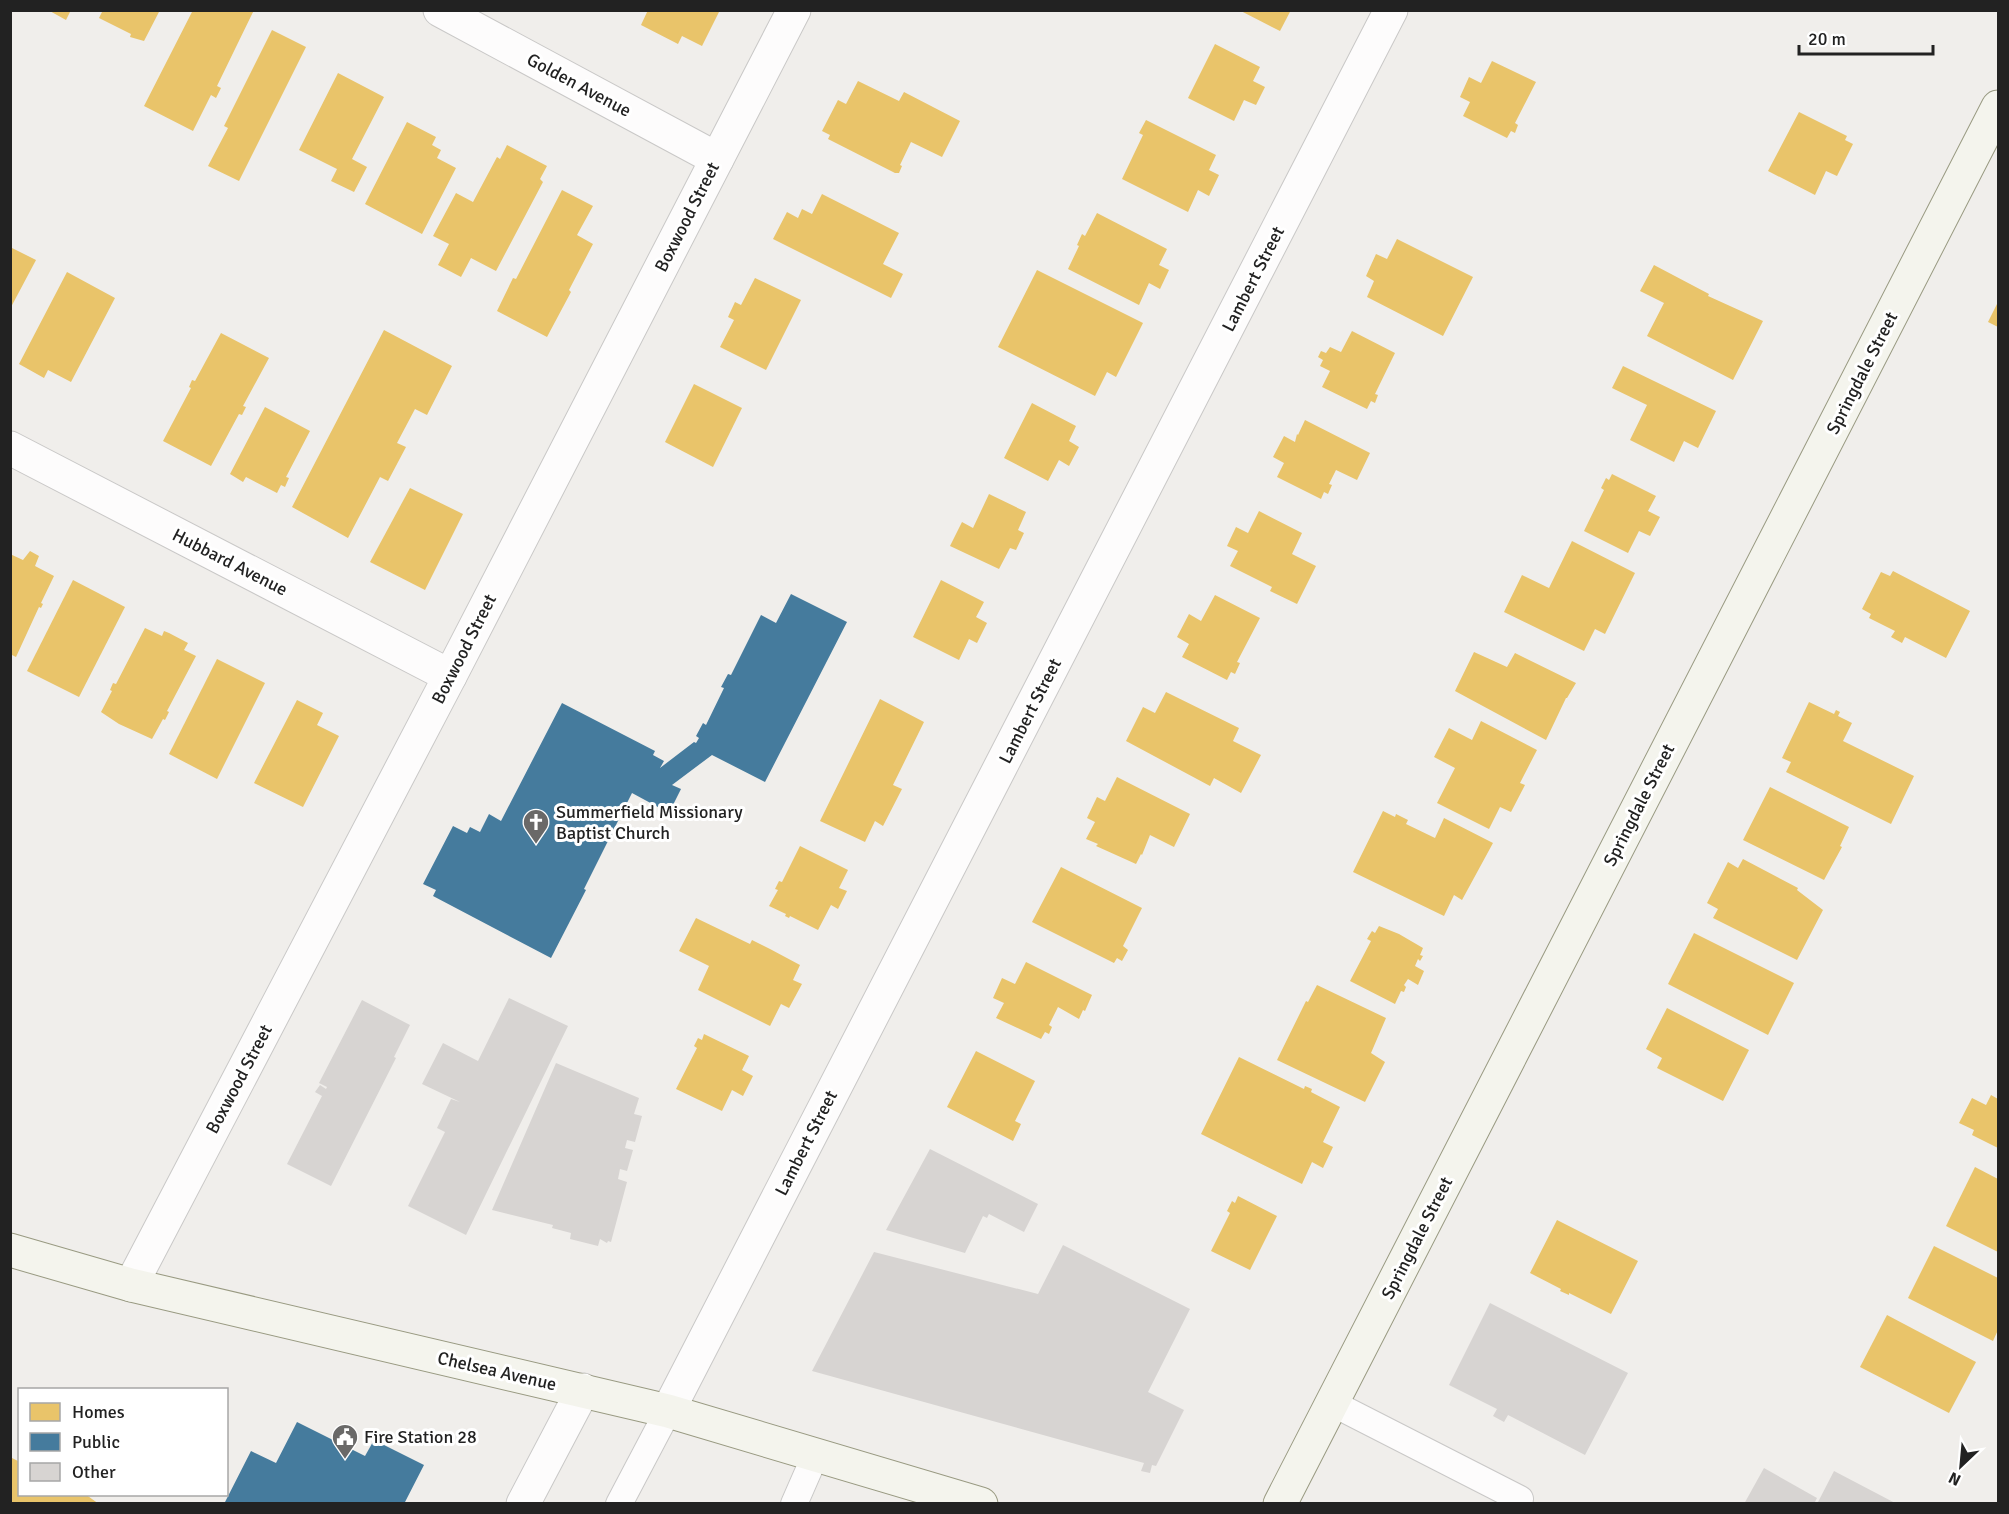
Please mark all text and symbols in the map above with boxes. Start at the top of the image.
scale bar [1799,18,1932,56]
text: 20 m [1808,28,1846,50]
street label: Golden Avenue [523,48,635,122]
street label: Boxwood Street [650,158,724,276]
street label: Lambert Street [1217,223,1289,335]
street label: Springdale Street [1822,308,1902,438]
street label: Hubbard Avenue [169,524,291,600]
street label: Boxwood Street [427,590,501,708]
street label: Lambert Street [994,655,1066,767]
street label: Springdale Street [1599,740,1679,870]
place label: Summerfield Missionary Baptist Church [556,801,743,844]
church icon: Summerfield Missionary Baptist Church [521,807,551,845]
street label: Boxwood Street [201,1021,277,1137]
street label: Lambert Street [770,1087,842,1199]
street label: Springdale Street [1377,1173,1457,1303]
street label: Chelsea Avenue [435,1347,559,1395]
legend [18,1388,228,1496]
text: Homes [72,1401,125,1423]
public building icon: Fire Station 28 [330,1422,360,1460]
place label: Fire Station 28 [364,1426,477,1448]
text: Public [72,1431,120,1453]
north arrow [1931,1436,1991,1496]
text: Other [72,1461,116,1483]
text: N [1945,1467,1964,1490]

